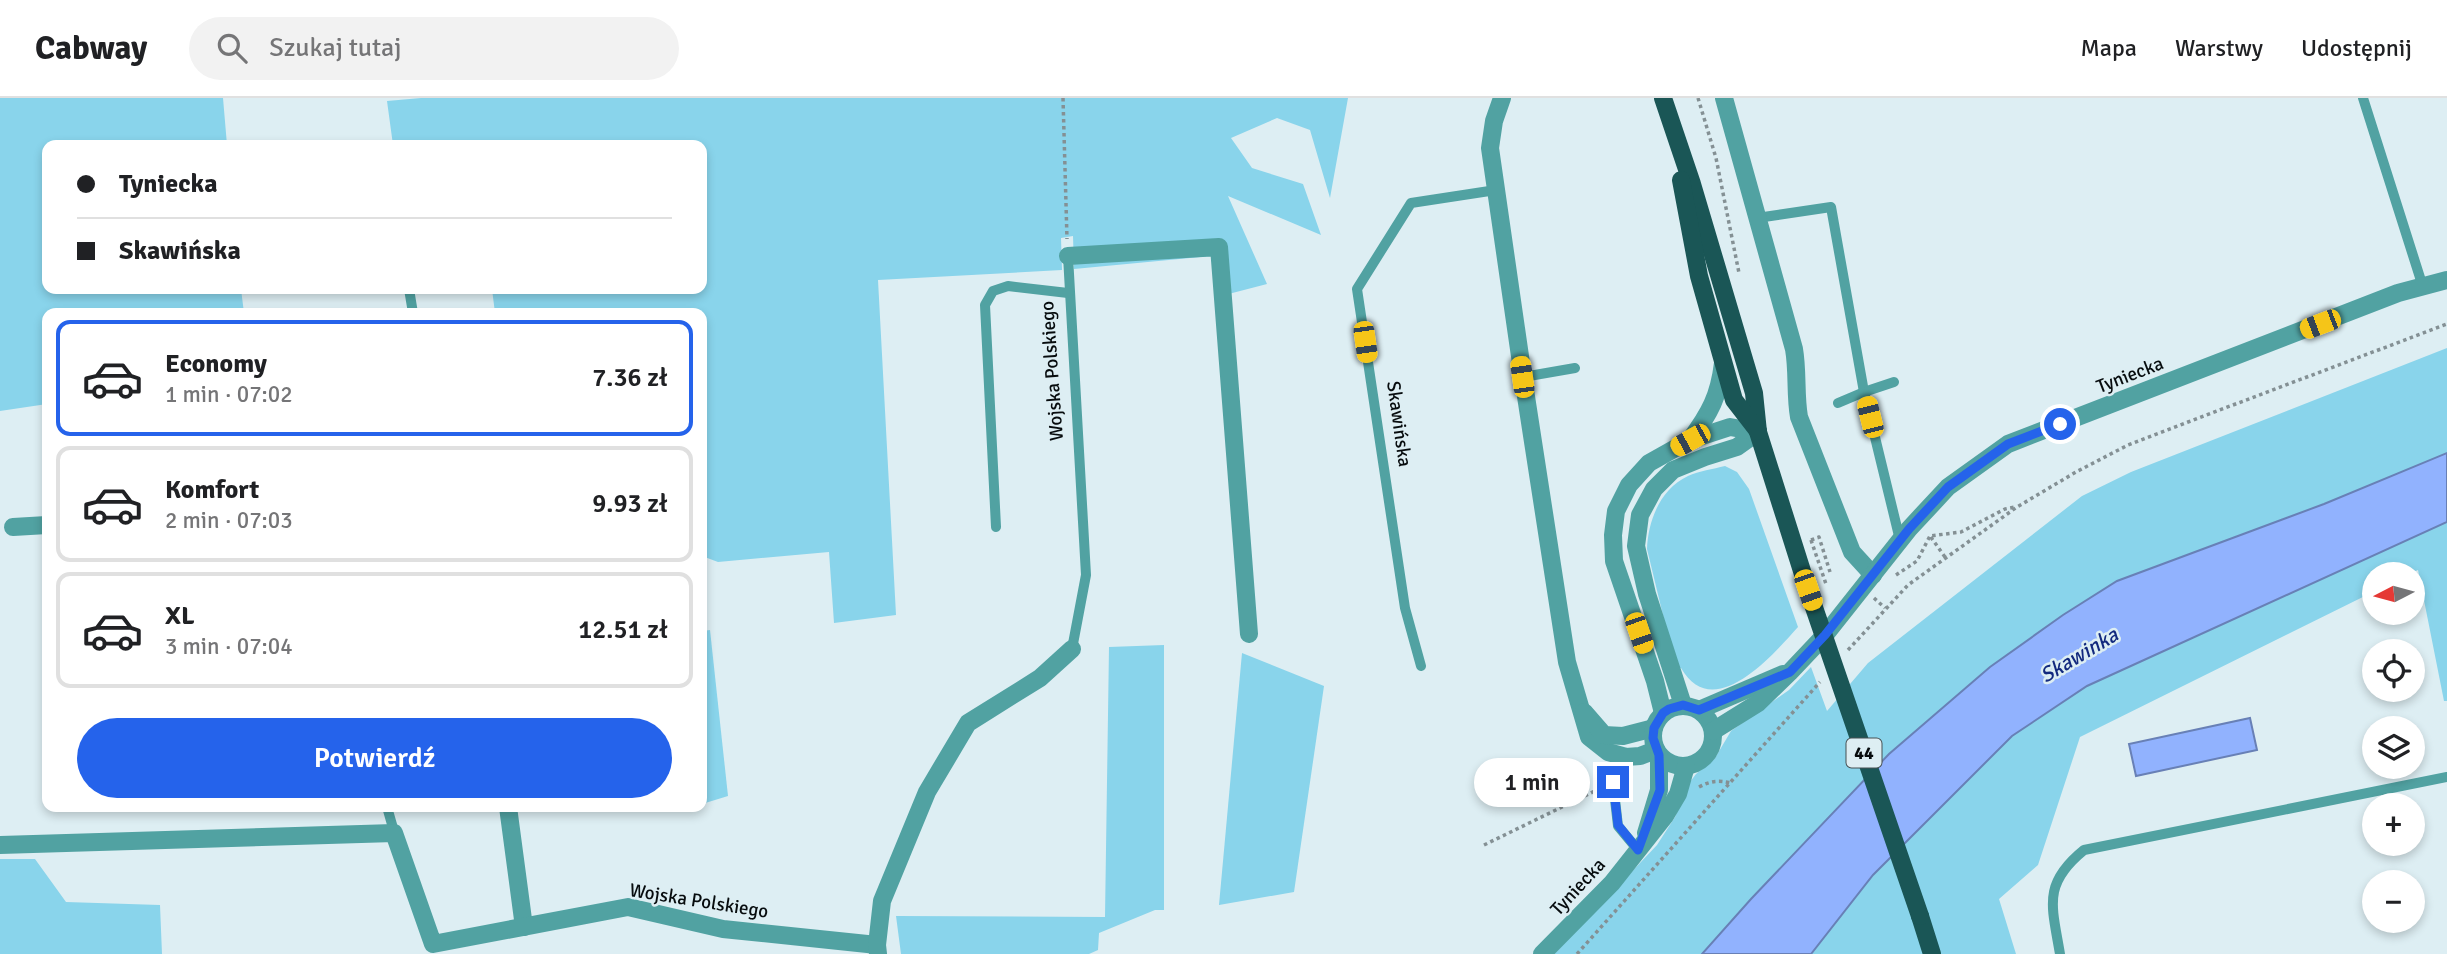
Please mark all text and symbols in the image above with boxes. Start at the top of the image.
search box [189,17,679,80]
text: Cabway [35,28,147,69]
icon: search [213,29,251,67]
text: Szukaj tutaj [269,32,402,64]
text: Mapa [2080,33,2137,63]
text: Warstwy [2175,33,2263,63]
text: Udostępnij [2301,33,2412,63]
text: Tyniecka [119,168,218,200]
text: Skawińska [119,235,241,267]
street label: Wojska Polskiego [1035,300,1069,442]
car [2297,307,2344,341]
car [1352,320,1379,364]
icon: car [81,347,144,410]
text: Economy [165,348,267,380]
street label: Tyniecka [2093,351,2167,399]
car [1509,355,1536,399]
text: 7.36 zł [592,362,668,394]
text: 1 min · 07:02 [165,380,293,409]
street label: Skawińska [1381,380,1417,468]
car [1855,394,1886,440]
route start [2044,408,2076,440]
car [1667,421,1714,459]
icon: car [81,473,144,536]
text: Komfort [165,474,259,506]
text: 9.93 zł [592,488,668,520]
text: 2 min · 07:03 [165,506,293,535]
north arrow [2362,562,2426,625]
map controls [2362,562,2425,933]
car [1792,567,1825,613]
icon: car [81,599,144,662]
text: XL [165,600,195,632]
car [1623,610,1656,656]
text: 12.51 zł [578,614,668,646]
water label: Skawinka [2035,621,2124,688]
text: 3 min · 07:04 [165,632,293,661]
button: locate [2362,639,2425,702]
button: layers [2362,716,2425,779]
button: Potwierdź [77,718,672,798]
road number: 44 [1846,738,1882,768]
callout: 1 min [1473,758,1588,806]
route end [1597,766,1629,798]
text: 1 min [1504,768,1560,797]
button: + [2362,793,2425,856]
street label: Tyniecka [1545,853,1611,921]
button: − [2362,870,2425,933]
street label: Wojska Polskiego [628,878,770,924]

